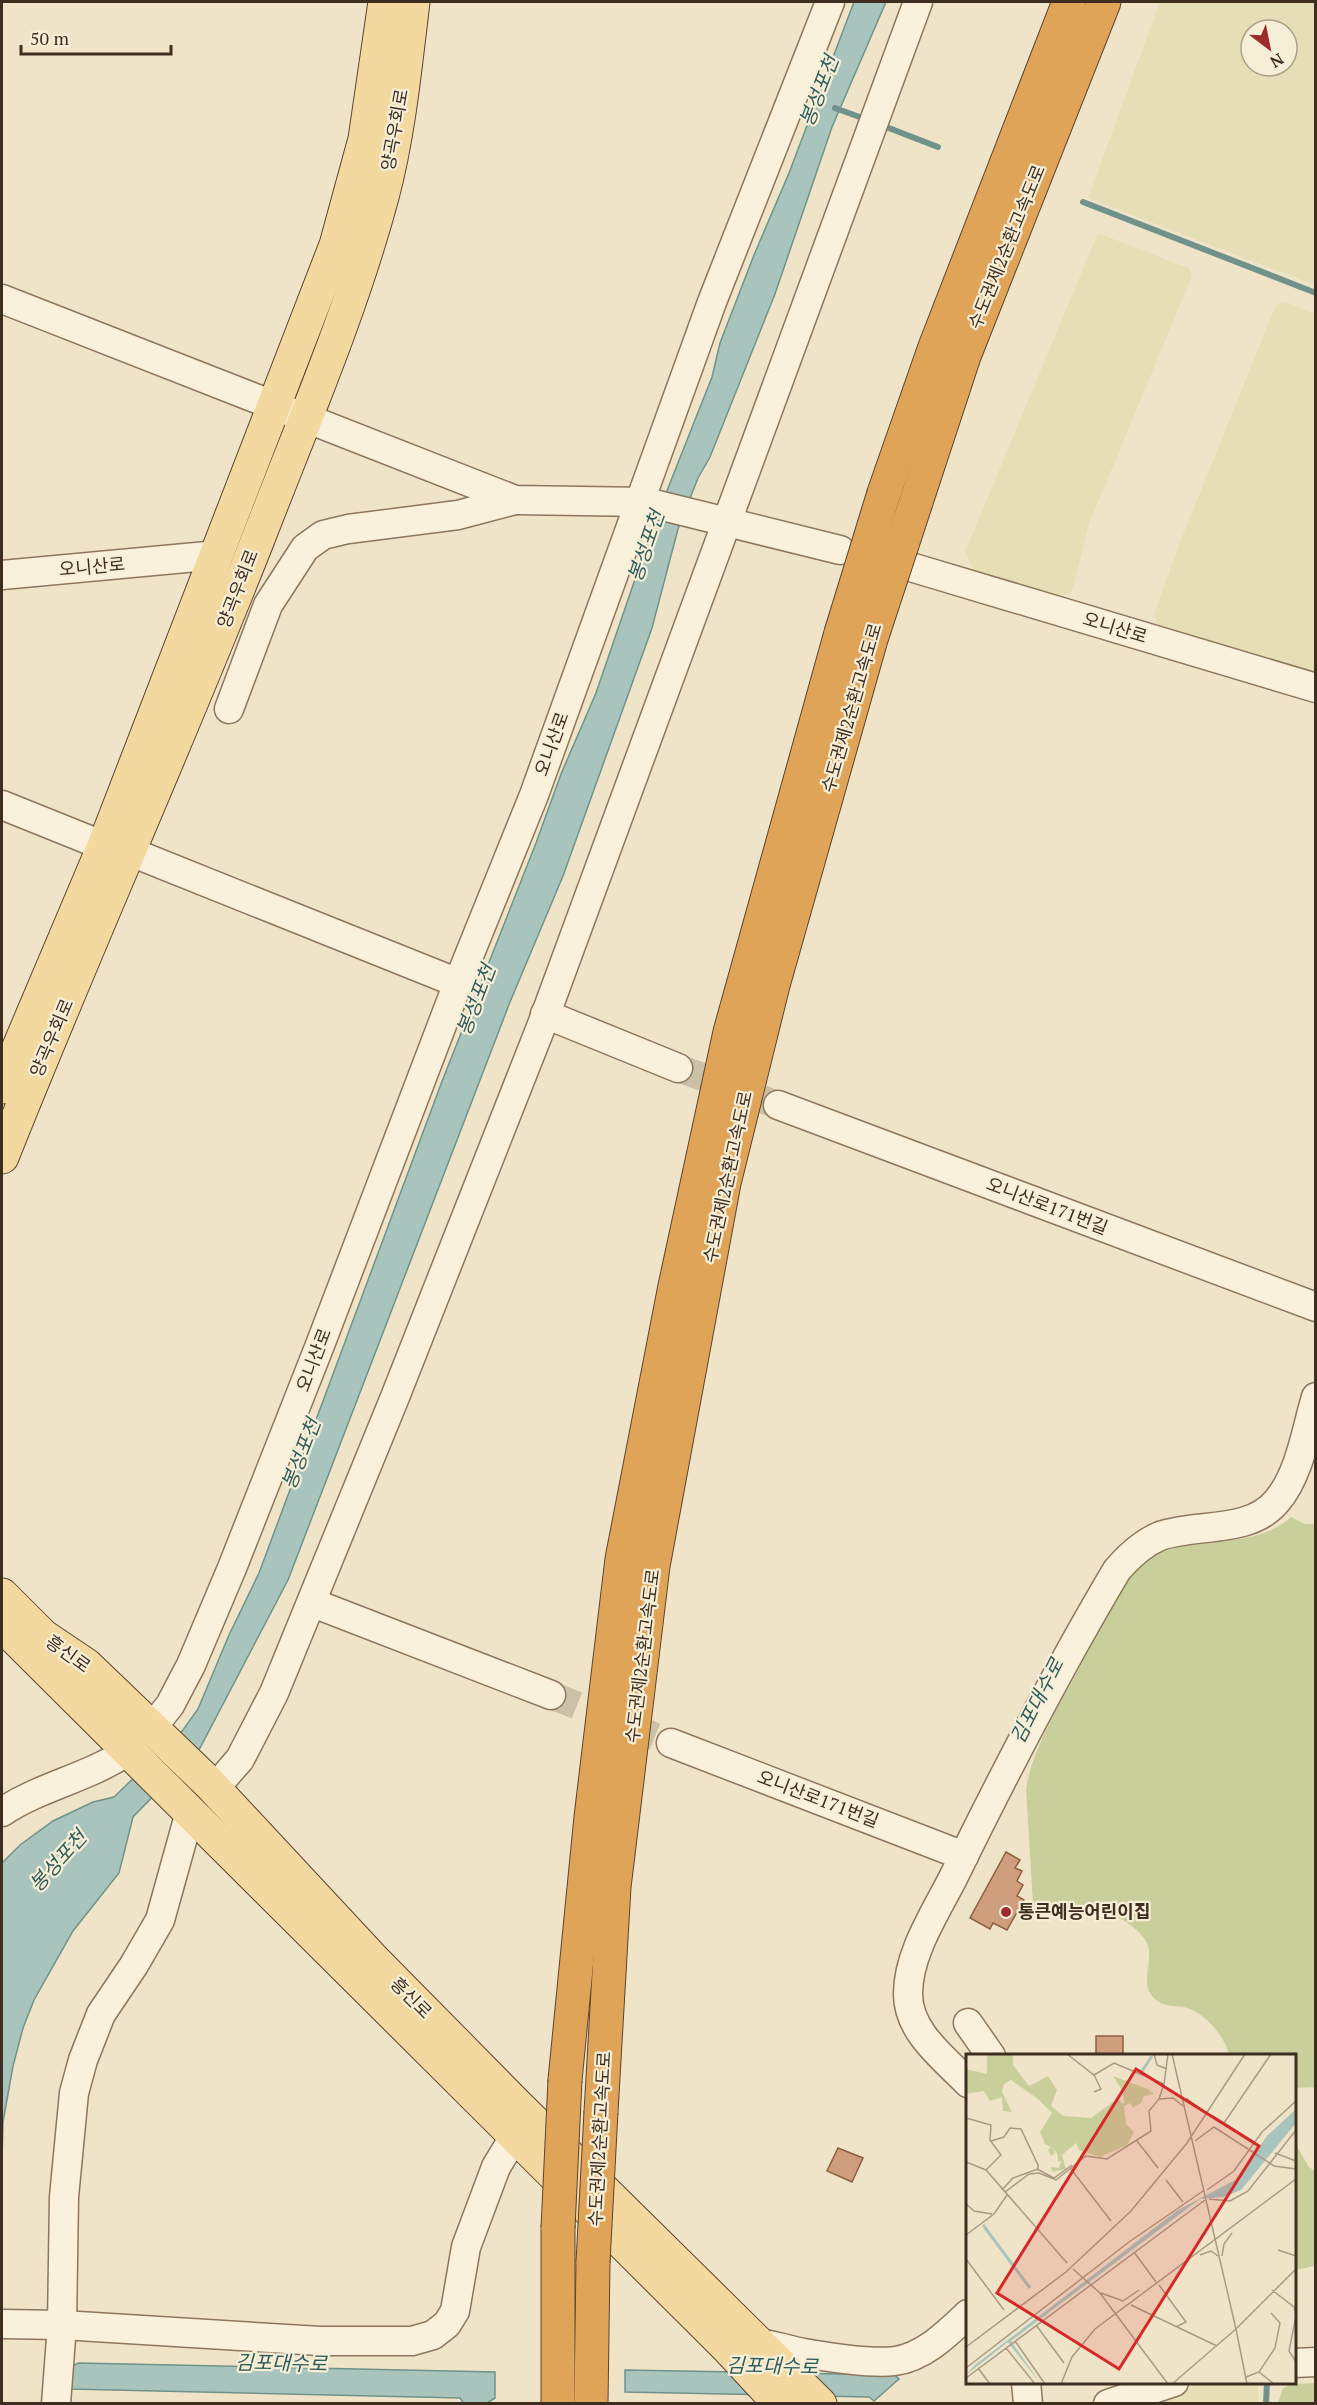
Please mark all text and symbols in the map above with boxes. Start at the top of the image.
scale bar [21,18,171,56]
north arrow [1239,18,1299,78]
text: 50 m [30,26,70,50]
text: N [1266,48,1288,73]
water label: 봉성포천 [793,49,845,130]
street label: 양곡우회로 [375,87,413,173]
street label: 수도권제2순환고속도로 [962,161,1050,332]
water label: 봉성포천 [621,504,671,585]
street label: 양곡우회로 [211,546,263,632]
street label: 오니산로 [58,551,126,581]
street label: 오니산로 [1080,606,1150,648]
street label: 수도권제2순환고속도로 [815,620,887,795]
street label: 오니산로 [528,708,574,779]
water label: 봉성포천 [450,958,502,1039]
street label: 양곡우회로 [24,995,78,1080]
street label: 수도권제2순환고속도로 [697,1089,757,1265]
street label: 오니산로171번길 [983,1171,1111,1239]
street label: 오니산로 [290,1324,336,1395]
water label: 봉성포천 [275,1412,327,1493]
street label: 수도권제2순환고속도로 [619,1567,665,1744]
street label: 흥신로 [41,1629,96,1678]
water label: 김포대수로 [1004,1652,1070,1748]
street label: 오니산로171번길 [754,1764,882,1832]
water label: 봉성포천 [23,1822,94,1897]
place label: 통큰예능어린이집 [1018,1899,1150,1923]
marker: 통큰예능어린이집 [999,1905,1013,1919]
street label: 흥신로 [386,1971,438,2023]
street label: 수도권제2순환고속도로 [582,2051,616,2227]
inset map [966,2054,1296,2384]
water label: 김포대수로 [235,2348,329,2377]
water label: 김포대수로 [726,2351,820,2380]

